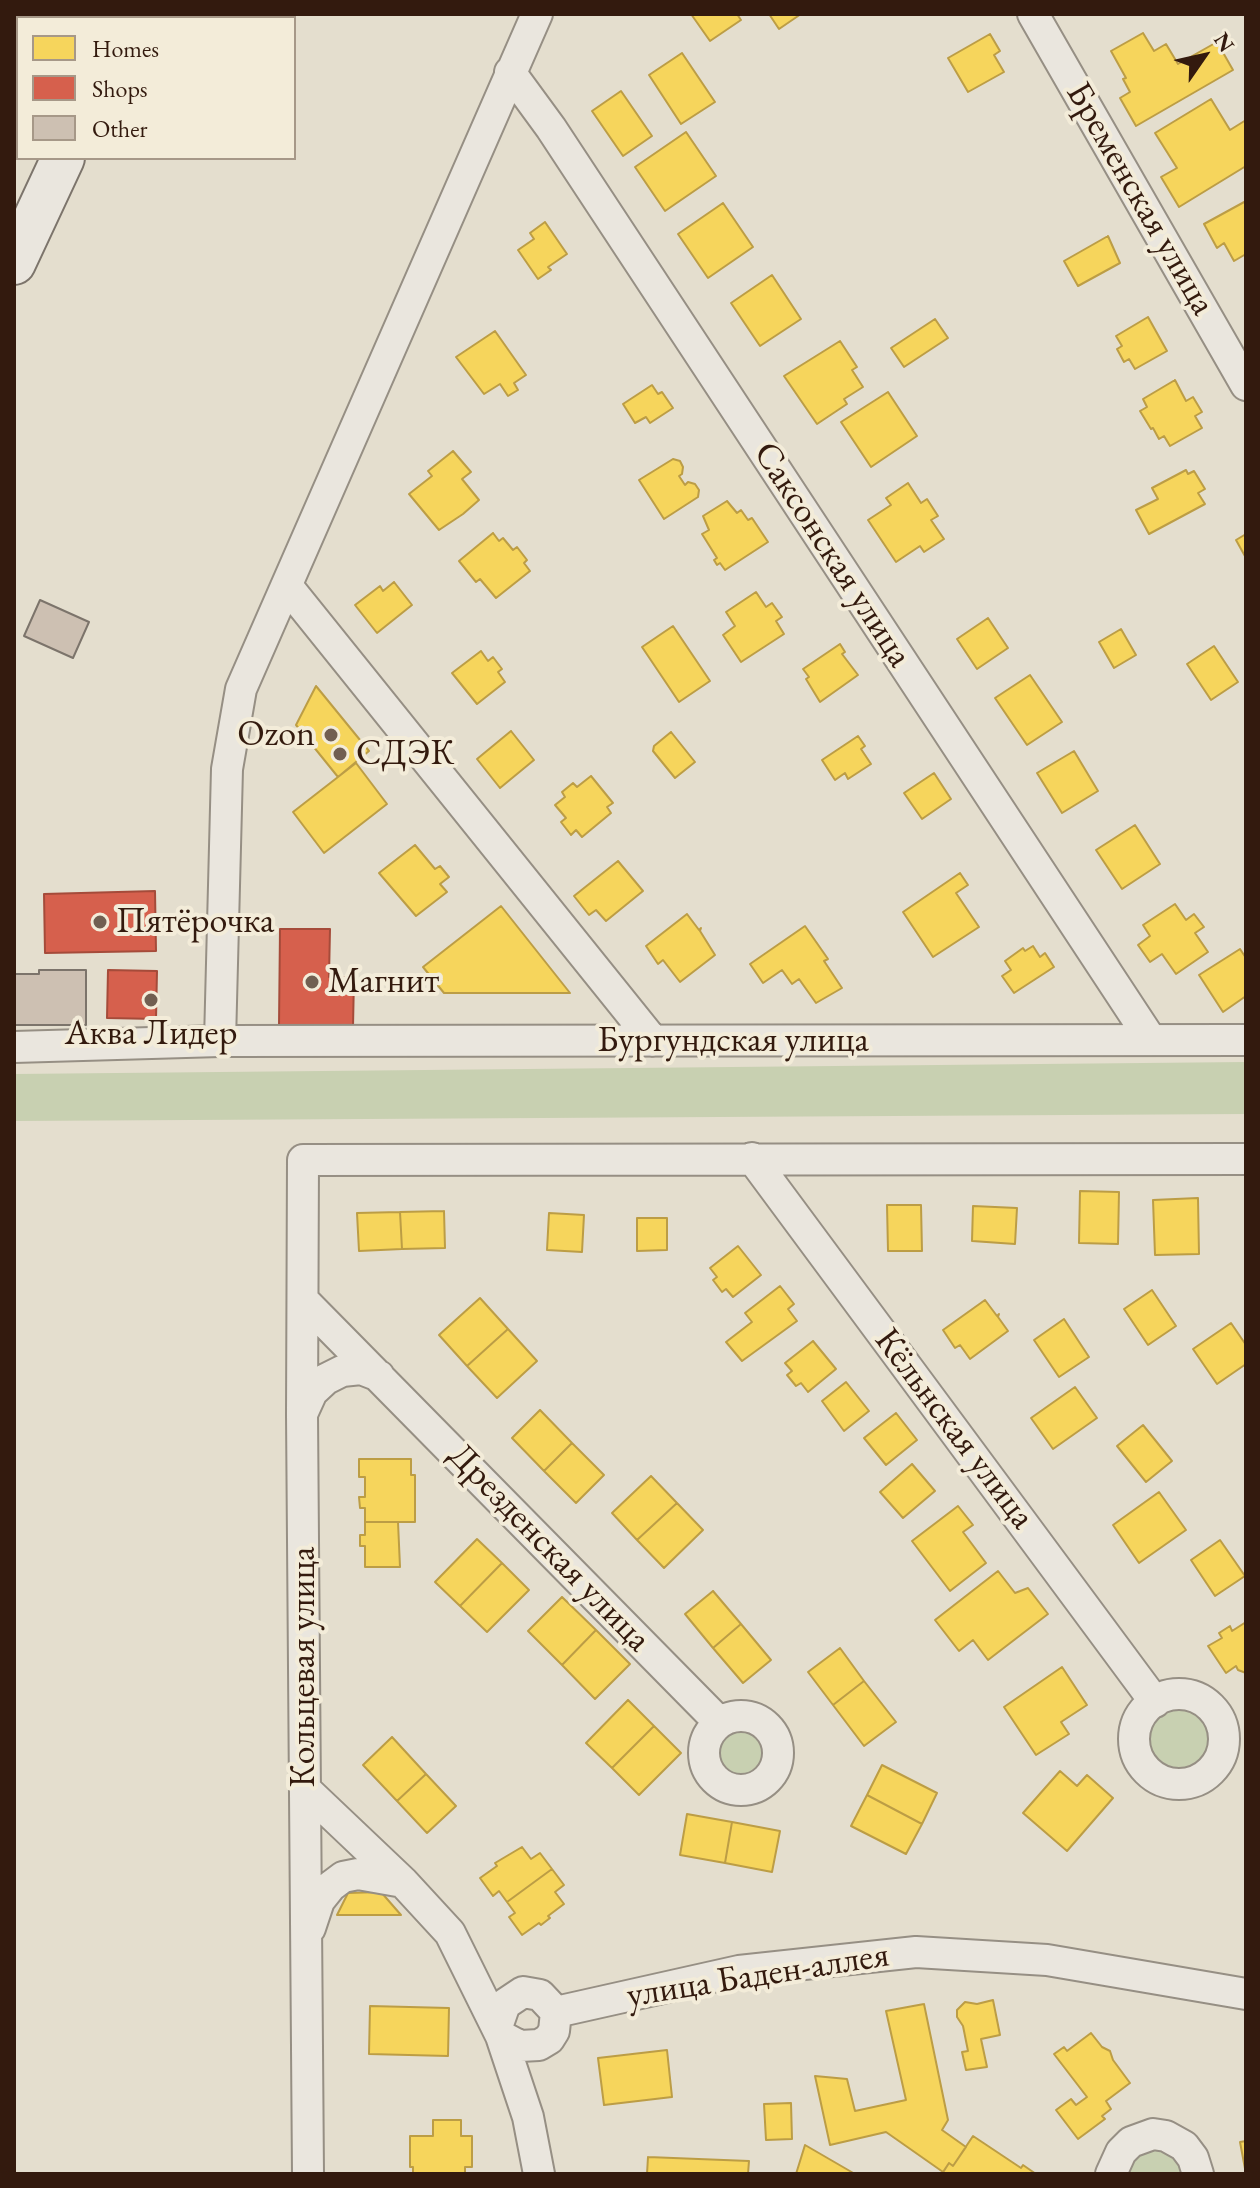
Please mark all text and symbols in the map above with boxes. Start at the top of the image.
legend [16,16,296,160]
north arrow [1164,16,1244,96]
text: N [1207,27,1241,58]
text: Homes [92,33,159,64]
text: Shops [92,73,148,104]
street label: Бременская улица [1056,75,1224,323]
text: Other [92,113,148,144]
street label: Саксонская улица [743,434,921,676]
place label: Ozon [237,713,315,757]
marker: Ozon [322,726,340,744]
place label: СДЭК [356,732,454,776]
marker: СДЭК [331,745,349,763]
place label: Пятёрочка [116,900,274,944]
marker: Пятёрочка [91,913,109,931]
place label: Магнит [328,960,439,1004]
marker: Магнит [303,973,321,991]
marker: Аква Лидер [142,991,160,1009]
place label: Аква Лидер [65,1012,237,1056]
street label: Бургундская улица [597,1019,869,1063]
street label: Кёльнская улица [865,1320,1043,1538]
street label: Дрезденская улица [439,1435,659,1661]
street label: Кольцевая улица [282,1547,326,1787]
street label: улица Баден-аллея [624,1934,892,2018]

